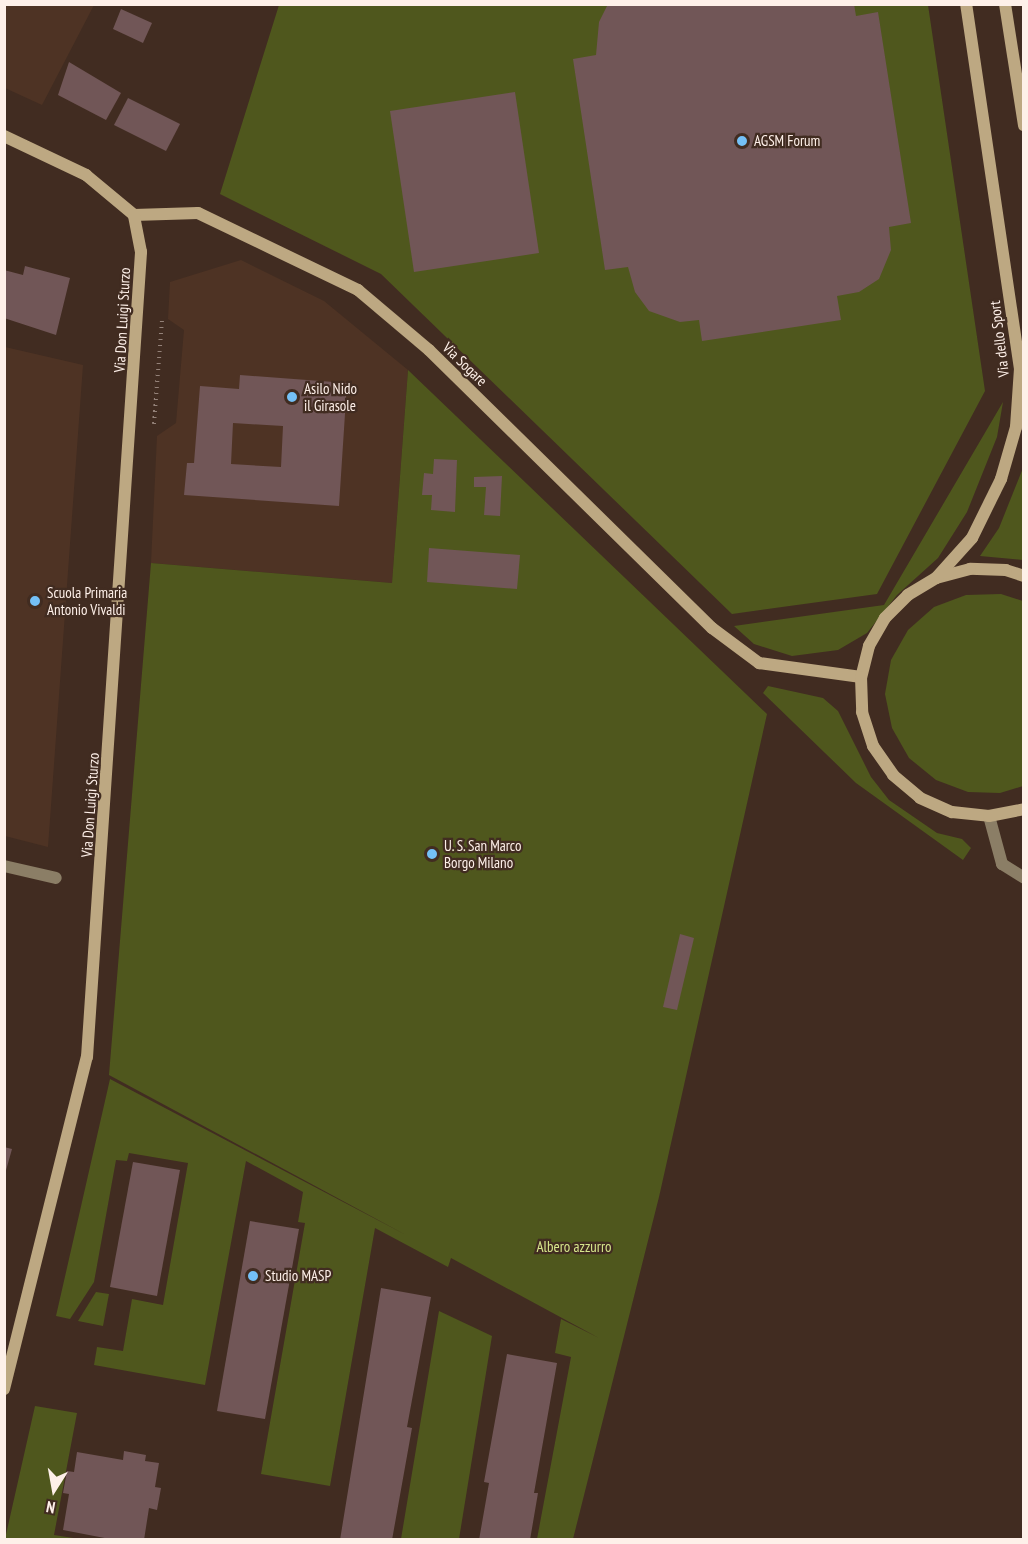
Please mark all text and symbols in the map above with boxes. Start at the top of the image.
place label: AGSM Forum [754,132,820,150]
marker: AGSM Forum [735,134,749,148]
street label: Via Don Luigi Sturzo [110,267,134,373]
street label: Via dello Sport [985,300,1013,378]
street label: Via Sogare [439,338,491,390]
place label: Asilo Nido il Girasole [304,379,357,414]
marker: Asilo Nido il Girasole [285,390,299,404]
place label: Scuola Primaria Antonio Vivaldi [47,583,127,618]
marker: Scuola Primaria Antonio Vivaldi [28,594,42,608]
street label: Via Don Luigi Sturzo [77,752,103,858]
place label: U. S. San Marco Borgo Milano [444,836,523,871]
marker: U. S. San Marco Borgo Milano [425,847,439,861]
park label: Albero azzurro [536,1238,612,1256]
place label: Studio MASP [265,1267,331,1285]
marker: Studio MASP [246,1269,260,1283]
north arrow [24,1460,84,1520]
text: N [44,1497,57,1518]

